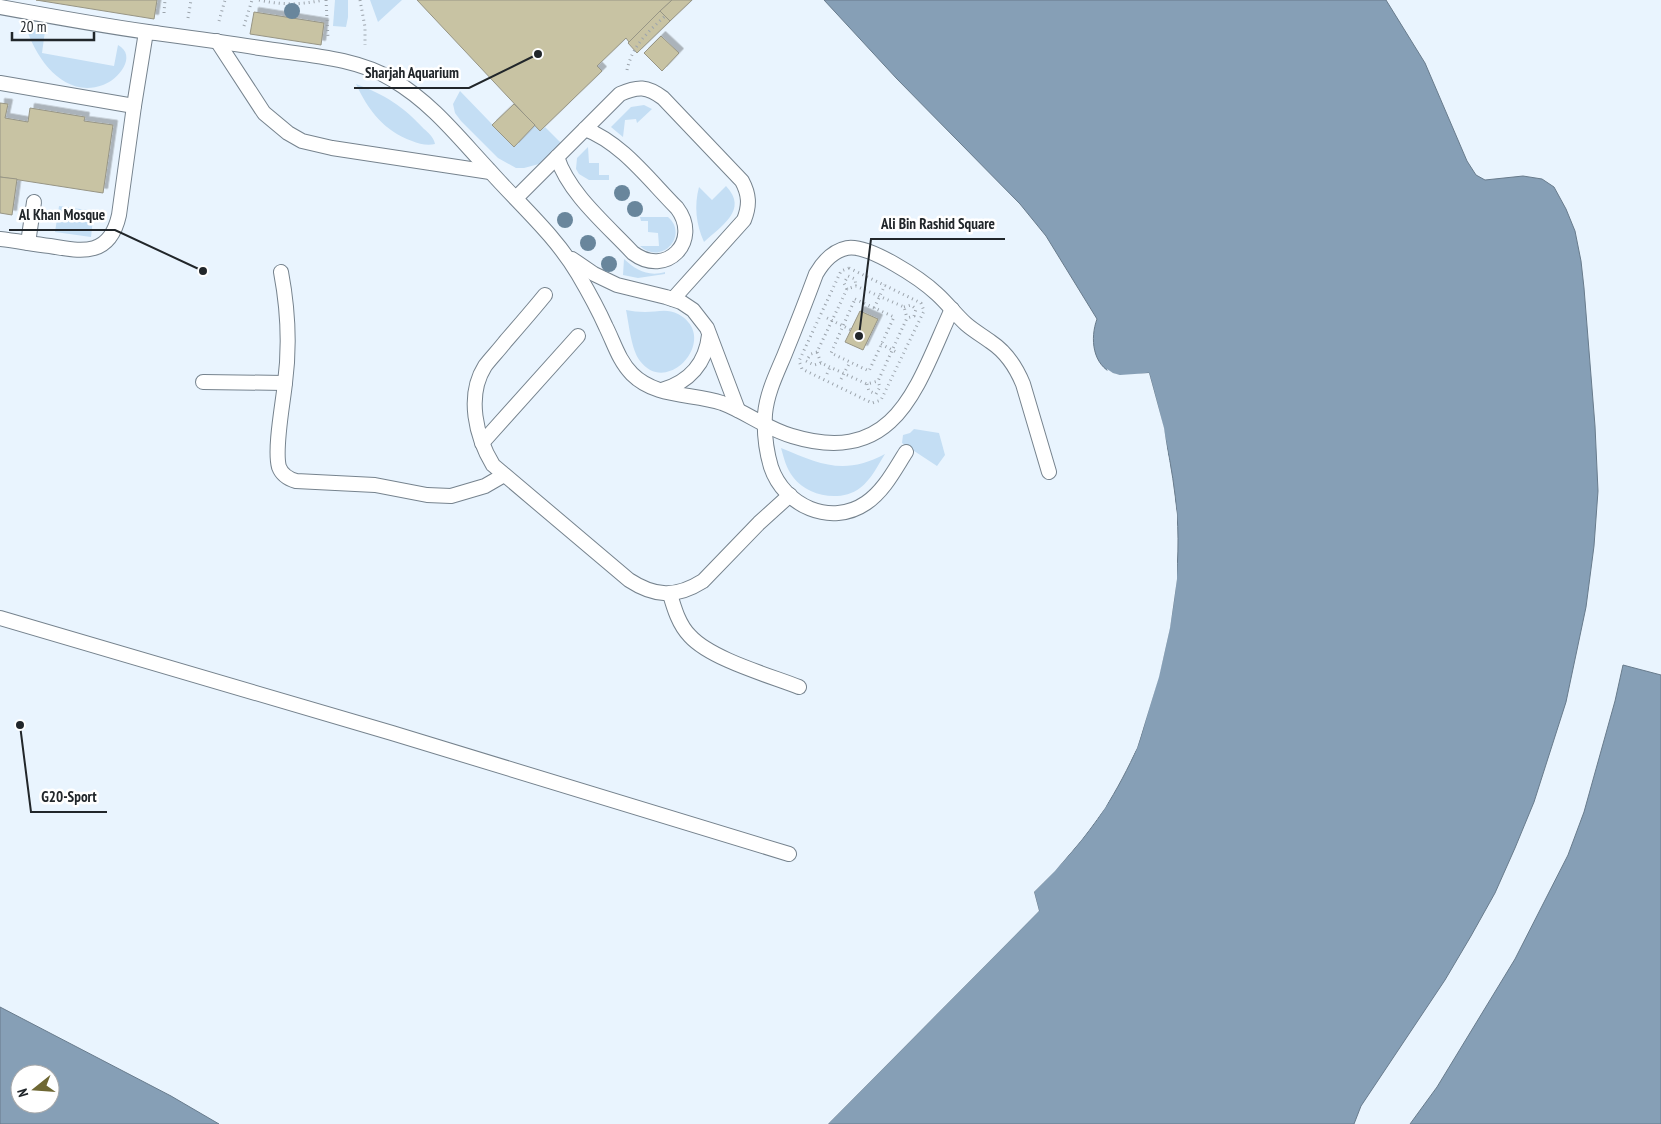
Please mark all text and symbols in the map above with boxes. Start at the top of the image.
scale bar [12,10,95,42]
text: 20 m [20,17,46,36]
callout: Sharjah Aquarium [354,58,469,88]
text: Sharjah Aquarium [365,63,459,82]
callout: Al Khan Mosque [9,200,115,230]
text: Al Khan Mosque [18,205,105,224]
callout: Ali Bin Rashid Square [871,209,1005,239]
text: Ali Bin Rashid Square [880,214,995,233]
callout: G20-Sport [31,782,107,812]
text: G20-Sport [41,787,97,806]
north arrow [10,1064,60,1114]
text: N [13,1087,32,1099]

